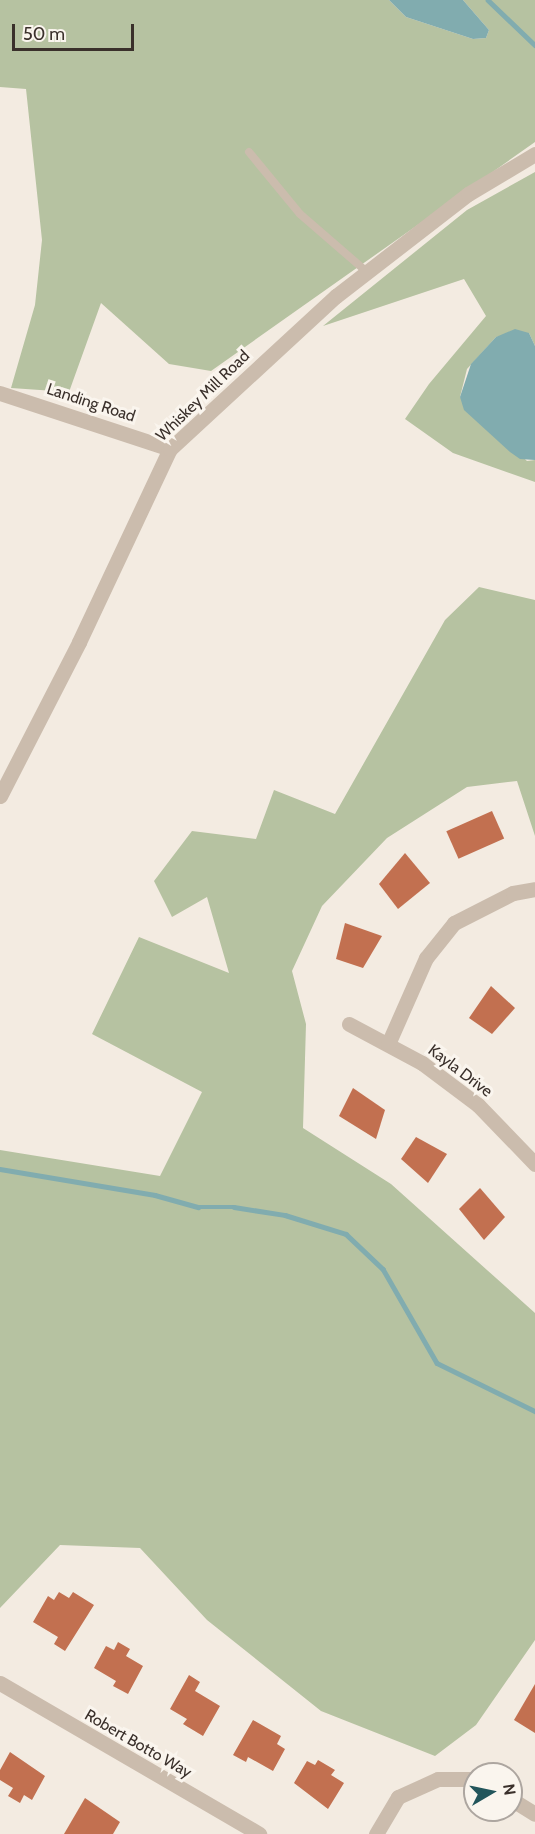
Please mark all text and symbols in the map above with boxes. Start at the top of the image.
scale bar [15,12,136,50]
text: 50 m [23,23,65,45]
street label: Whiskey Mill Road [152,347,254,445]
street label: Landing Road [44,380,138,426]
street label: Kayla Drive [424,1041,496,1101]
street label: Robert Botto Way [81,1706,195,1782]
north arrow [463,1762,523,1822]
text: N [499,1782,520,1796]

